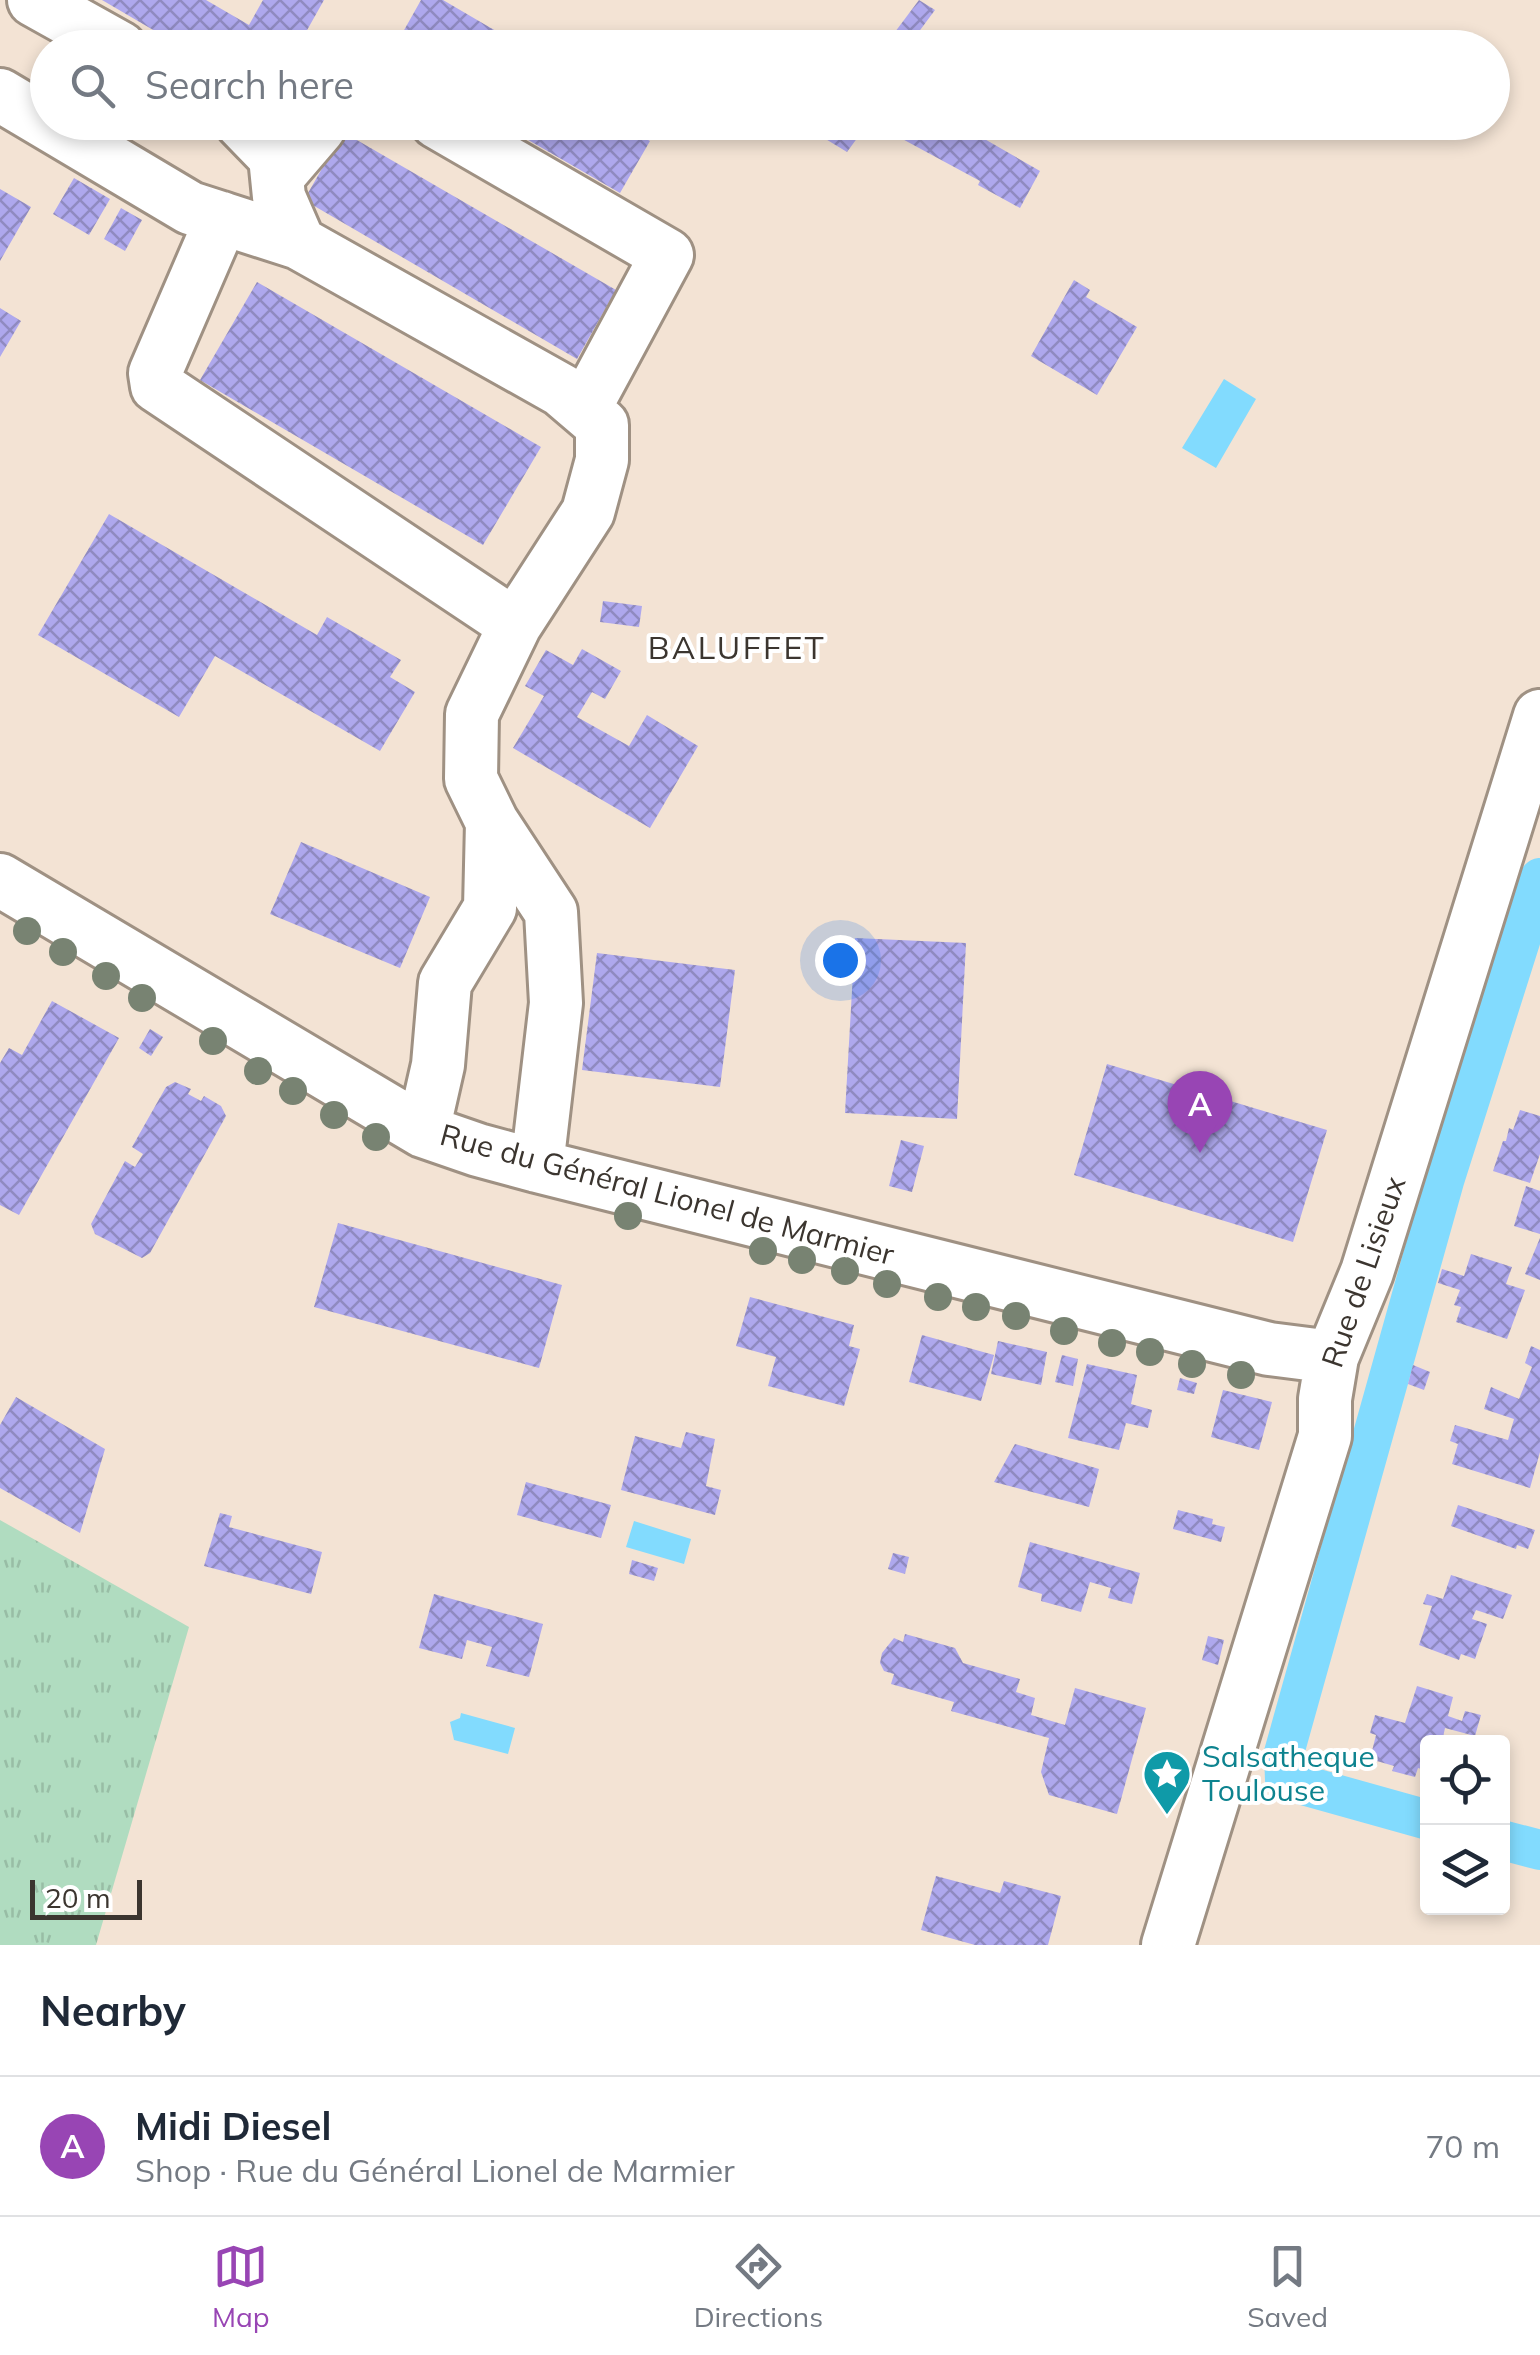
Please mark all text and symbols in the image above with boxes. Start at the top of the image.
search box [30,30,1510,140]
icon: search [65,58,120,113]
text: Search here [145,61,354,109]
district label: BALUFFET [648,627,826,667]
your location [815,935,866,986]
pin: A [1168,1070,1232,1153]
street label: Rue du Général Lionel de Marmier [436,1115,898,1273]
street label: Rue de Lisieux [1313,1171,1414,1372]
map controls [1420,1735,1510,1915]
button: locate [1420,1735,1510,1825]
place label: Salsatheque Toulouse [1202,1737,1375,1809]
place icon: Salsatheque Toulouse [1141,1748,1193,1816]
button: layers [1420,1825,1510,1915]
scale bar [30,1875,142,1920]
text: 20 m [45,1880,111,1915]
text: Nearby [40,1984,186,2037]
text: Midi Diesel [135,2102,331,2150]
text: A [60,2126,85,2166]
text: 70 m [1425,2126,1500,2166]
text: Shop · Rue du Général Lionel de Marmier [135,2150,735,2190]
tab: Map [212,2239,270,2334]
tab: Directions [694,2239,823,2334]
tab: Saved [1247,2239,1328,2334]

